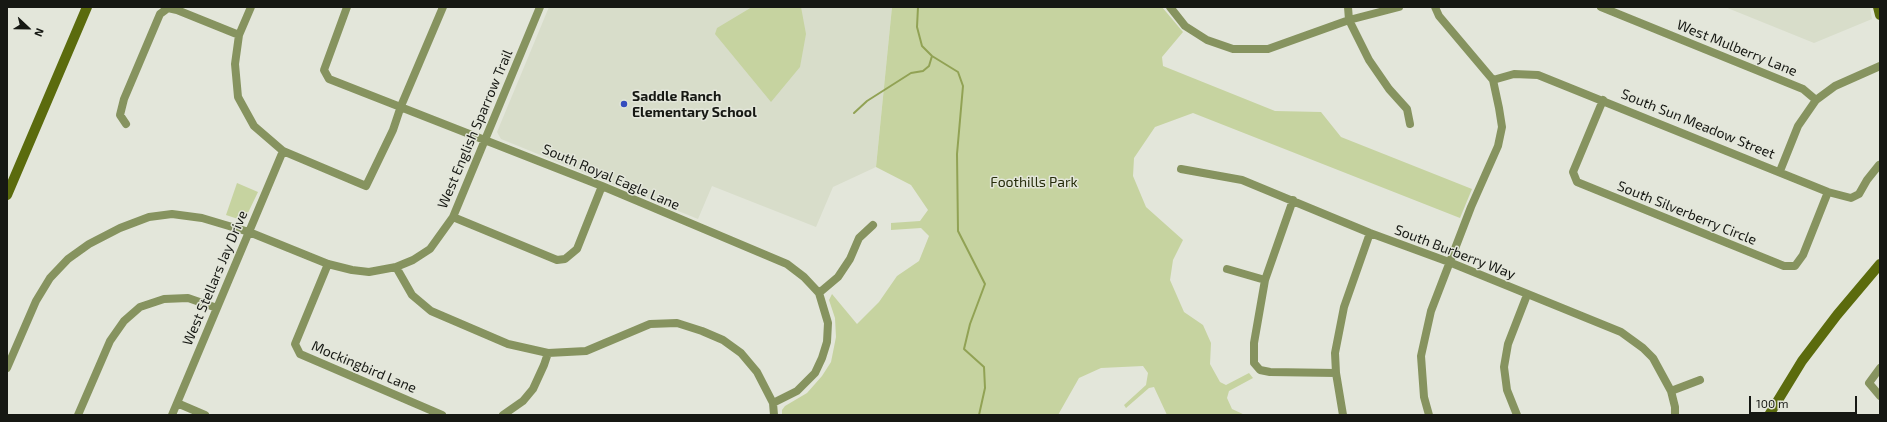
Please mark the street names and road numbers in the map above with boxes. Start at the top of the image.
street label: West Mulberry Lane [1674,16,1800,80]
street label: West English Sparrow Trail [434,47,516,211]
street label: South Sun Meadow Street [1619,85,1777,163]
street label: South Royal Eagle Lane [540,140,682,214]
street label: South Silverberry Circle [1615,177,1759,249]
street label: West Stellars Jay Drive [179,208,251,348]
street label: South Burberry Way [1392,221,1518,283]
street label: Mockingbird Lane [309,337,419,397]

